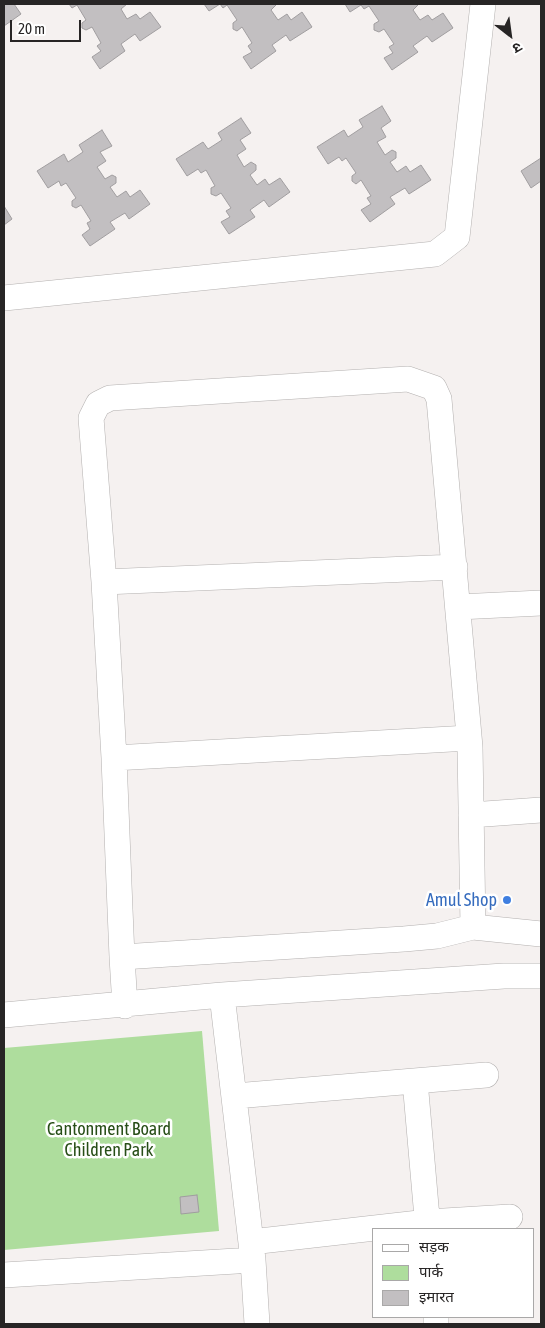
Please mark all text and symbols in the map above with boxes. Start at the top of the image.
scale bar [12,10,84,42]
north arrow [485,10,535,60]
text: 20 m [18,20,45,37]
text: उ [510,39,525,57]
place label: Amul Shop [426,889,497,911]
marker: Amul Shop [501,894,513,906]
park label: Cantonment Board Children Park [47,1118,171,1160]
legend [372,1228,535,1318]
text: सड़क [419,1238,449,1255]
text: पार्क [419,1263,443,1280]
text: इमारत [419,1288,454,1305]

